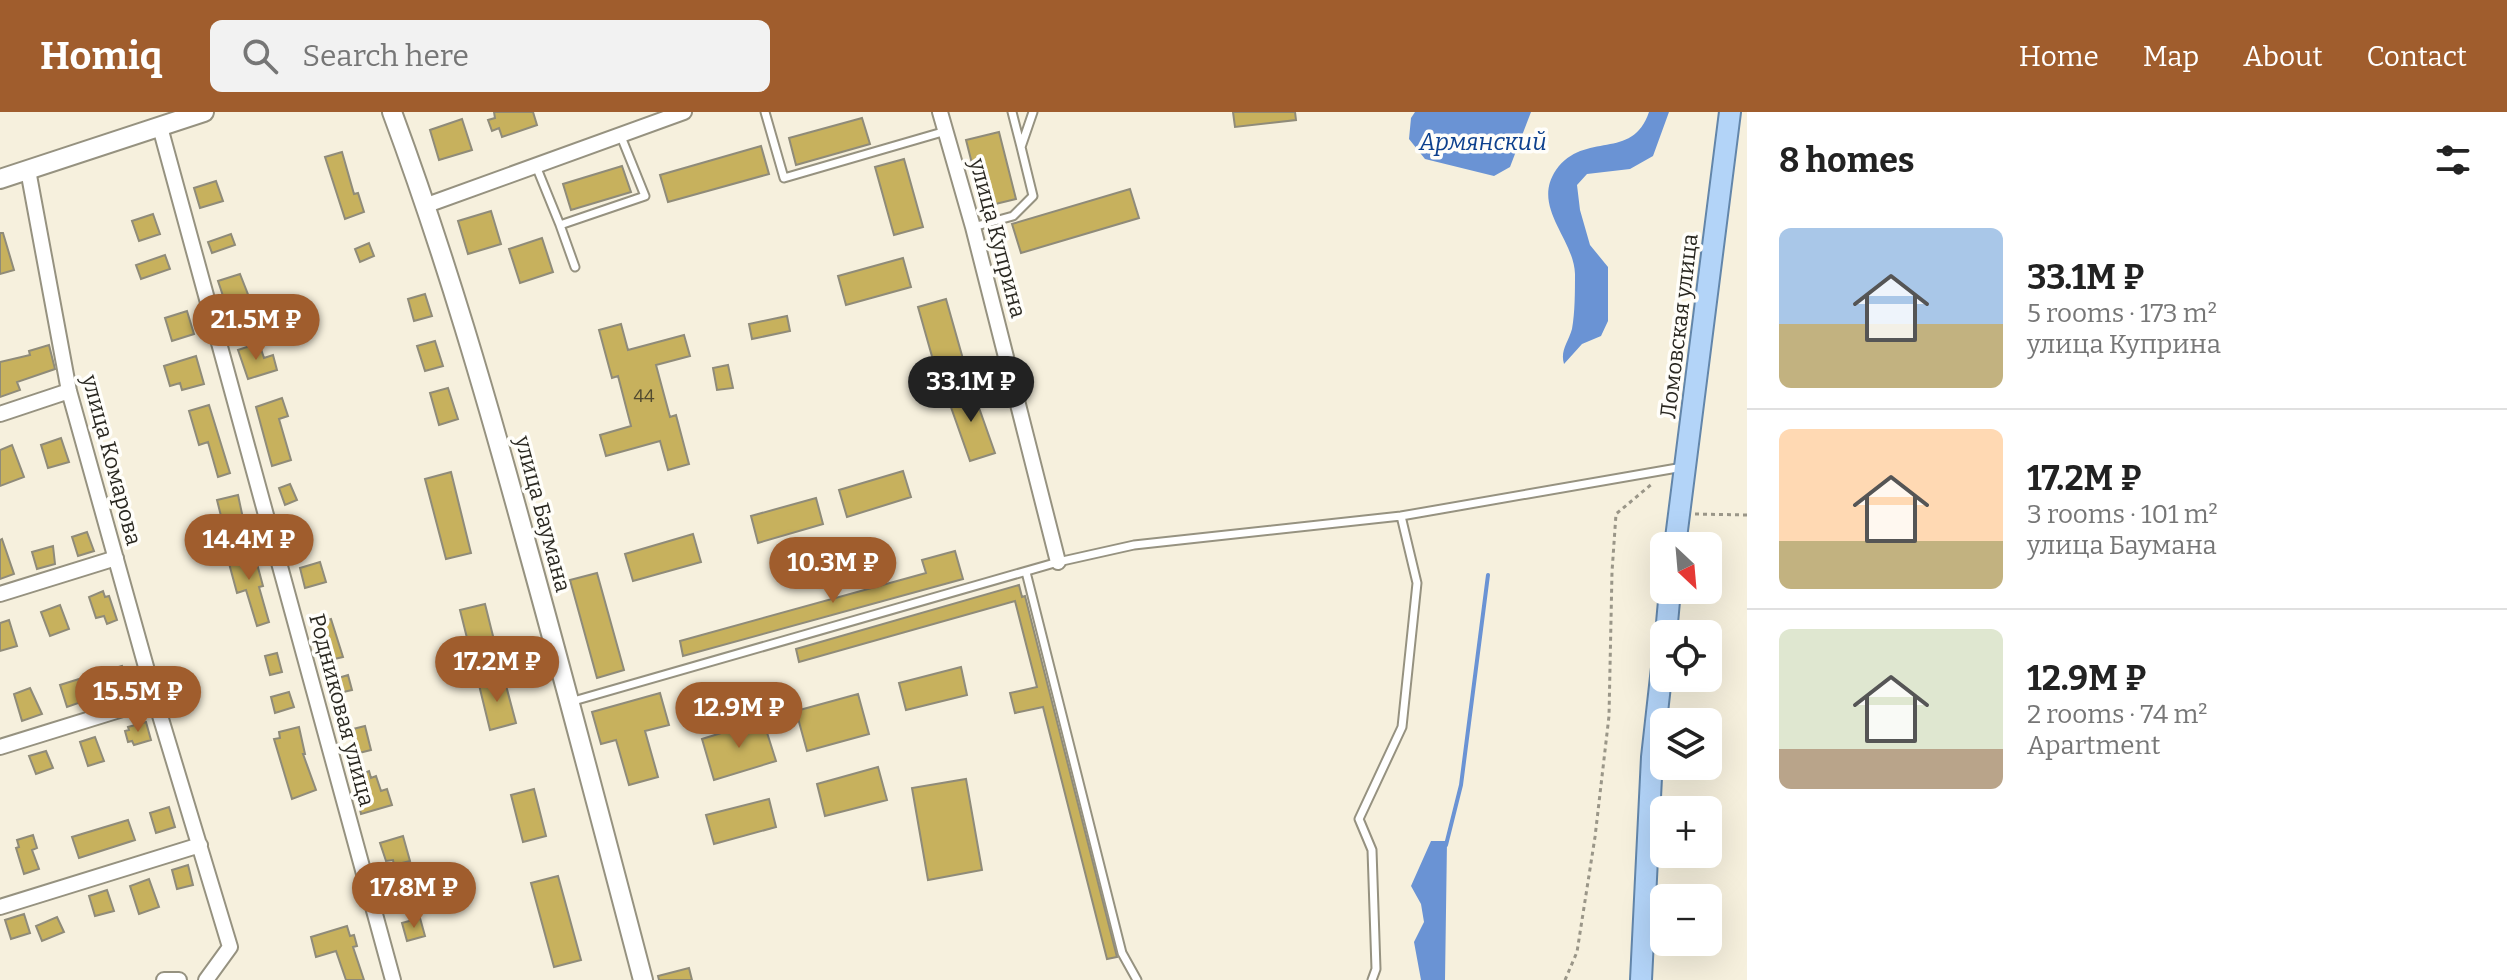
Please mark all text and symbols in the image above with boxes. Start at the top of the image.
search box [210,20,770,92]
text: Homiq [40,33,162,79]
icon: search [238,34,282,78]
text: Search here [302,38,469,74]
text: Home [2019,40,2099,73]
text: Map [2143,40,2199,73]
text: About [2243,40,2323,73]
text: Contact [2367,40,2467,73]
water label: Армянский [1418,128,1547,156]
icon: filters [2431,138,2475,182]
text: 8 homes [1779,140,1915,181]
street label: улица Куприна [963,154,1032,321]
street label: Ломовская улица [1654,232,1704,420]
text: 33.1M ₽ [2027,257,2144,298]
icon: home [1843,260,1939,356]
pin: 21.5M ₽ [182,294,330,362]
text: 5 rooms · 173 m² [2027,298,2217,329]
text: 21.5M ₽ [211,304,301,335]
text: улица Куприна [2027,329,2221,360]
pin: 33.1M ₽ [897,356,1045,424]
text: 33.1M ₽ [926,366,1016,397]
street label: улица Комарова [76,371,148,548]
house number: 44 [633,385,655,407]
street label: улица Баумана [509,432,577,595]
text: 17.2M ₽ [2027,458,2142,499]
icon: home [1843,461,1939,557]
text: 3 rooms · 101 m² [2027,499,2218,530]
pin: 14.4M ₽ [175,514,323,582]
text: 14.4M ₽ [203,524,295,555]
text: улица Баумана [2027,530,2217,561]
north arrow [1650,532,1722,604]
map controls [1650,532,1722,956]
pin: 10.3M ₽ [759,537,907,605]
text: 10.3M ₽ [787,547,879,578]
street label: Родниковая улица [303,611,381,809]
button: locate [1650,620,1722,692]
pin: 17.2M ₽ [423,636,571,704]
text: 17.2M ₽ [453,646,541,677]
text: 12.9M ₽ [2027,658,2146,699]
icon: home [1843,661,1939,757]
pin: 15.5M ₽ [64,666,212,734]
text: 15.5M ₽ [93,676,183,707]
pin: 12.9M ₽ [665,682,813,750]
text: 12.9M ₽ [693,692,785,723]
text: 2 rooms · 74 m² [2027,699,2207,730]
button: layers [1650,708,1722,780]
text: Apartment [2027,730,2160,761]
button: + [1650,796,1722,868]
pin: 17.8M ₽ [340,862,488,930]
text: 17.8M ₽ [370,872,458,903]
button: − [1650,884,1722,956]

